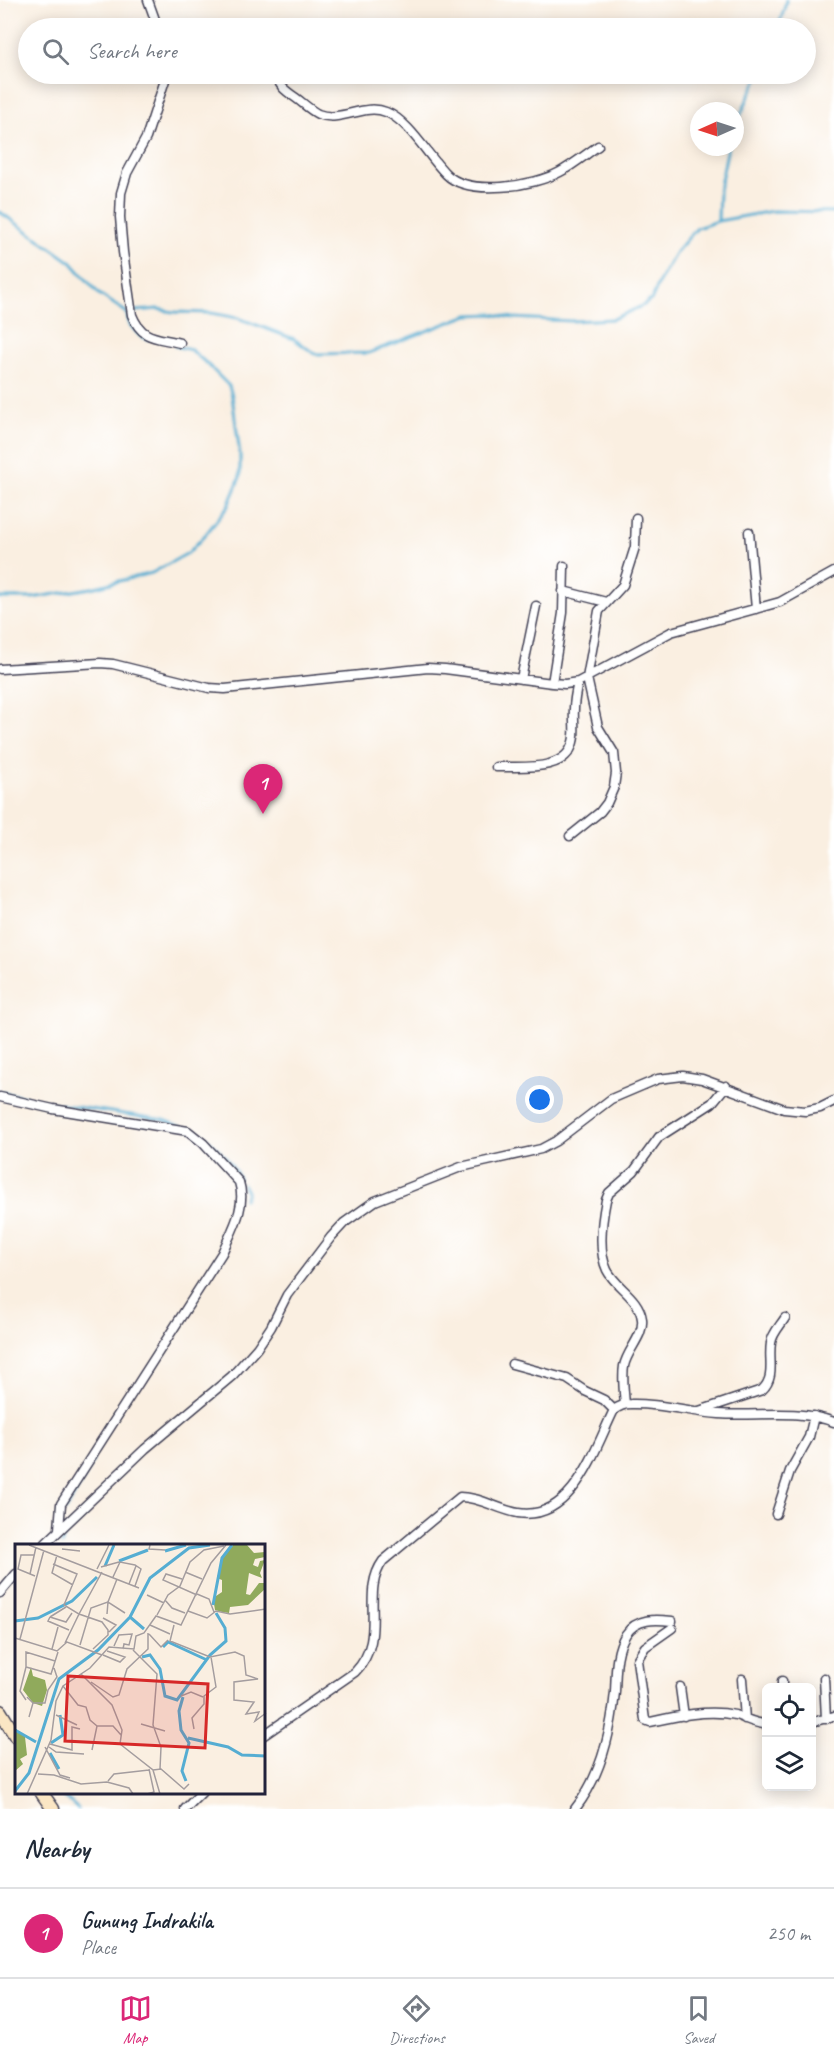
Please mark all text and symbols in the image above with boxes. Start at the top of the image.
search box [18,18,816,84]
icon: search [39,35,72,68]
text: Search here [87,37,177,65]
north arrow [690,102,744,156]
pin: 1 [244,764,282,814]
your location [525,1085,554,1114]
inset map [15,1544,266,1794]
map controls [762,1683,816,1791]
button: locate [762,1683,816,1737]
button: layers [762,1737,816,1791]
text: Nearby [24,1832,89,1865]
text: Gunung Indrakila [81,1907,213,1935]
text: 1 [39,1921,48,1946]
text: 250 m [767,1921,810,1946]
text: Place [81,1935,116,1960]
tab: Map [119,1992,152,2048]
tab: Directions [389,1992,445,2048]
tab: Saved [682,1992,715,2048]

